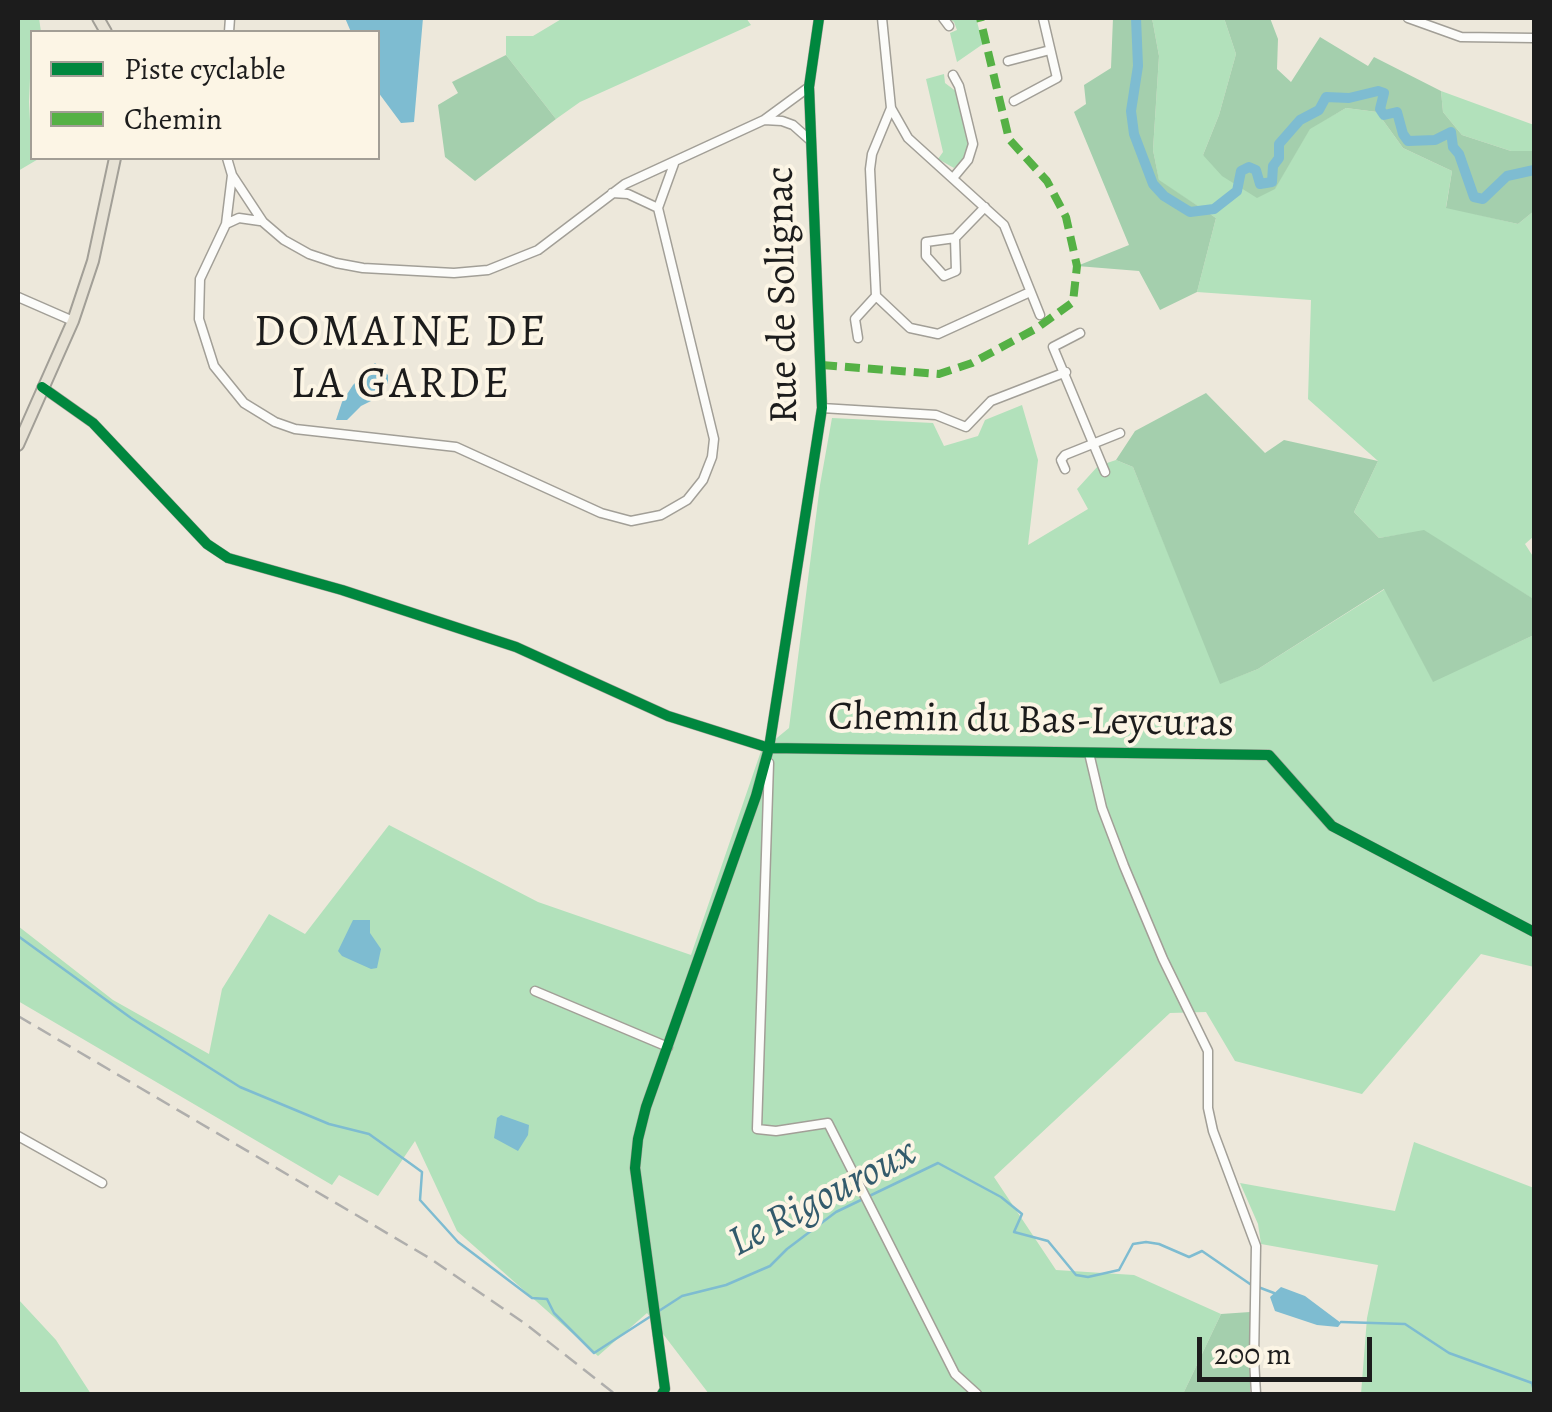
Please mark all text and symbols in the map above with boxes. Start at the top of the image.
legend [30,30,380,160]
text: Piste cyclable [124,49,286,89]
text: Chemin [124,99,222,139]
street label: Rue de Solignac [758,166,810,424]
district label: DOMAINE DE LA GARDE [254,307,548,413]
street label: Chemin du Bas-Leycuras [828,694,1234,750]
water label: Le Rigouroux [721,1129,925,1269]
scale bar [1202,1317,1377,1379]
text: 200 m [1214,1334,1291,1374]

